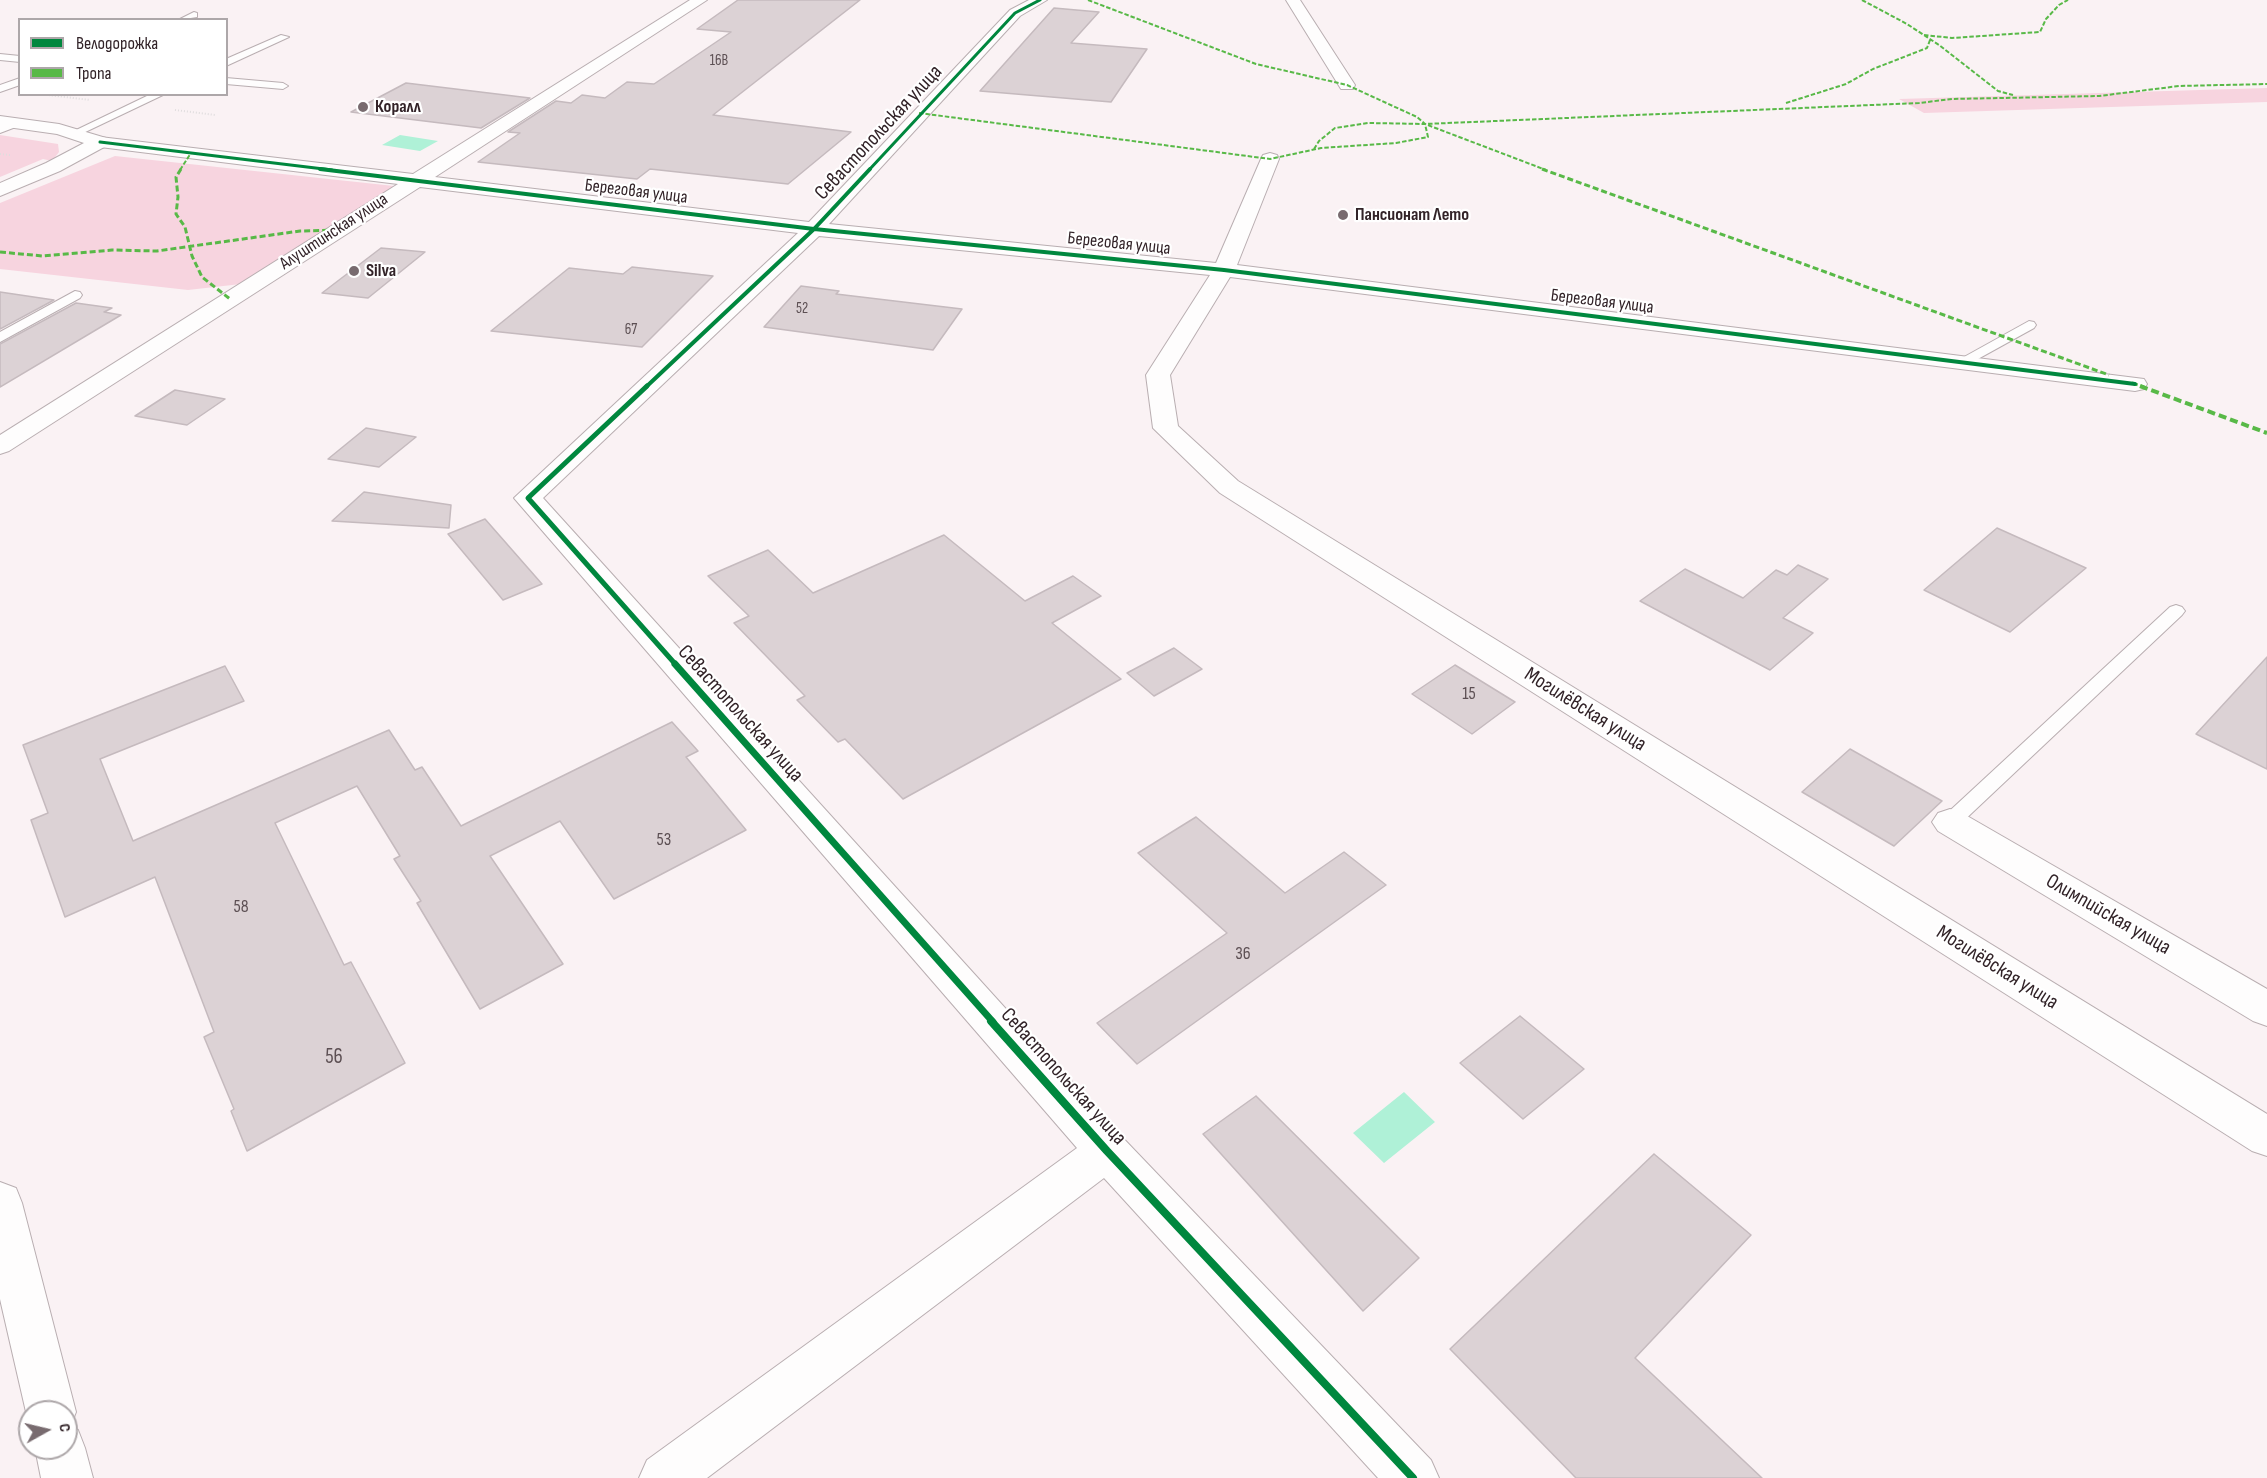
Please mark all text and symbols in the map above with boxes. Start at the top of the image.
legend [18,18,228,96]
text: Велодорожка [76,33,158,54]
house number: 16В [710,52,728,70]
street label: Севастопольская улица [810,60,948,206]
text: Тропа [76,63,112,84]
place label: Коралл [375,96,421,118]
marker: Коралл [356,100,370,114]
street label: Береговая улица [583,175,689,209]
street label: Алуштинская улица [276,189,392,275]
place label: Пансионат Лето [1355,204,1469,226]
marker: Пансионат Лето [1336,208,1350,222]
street label: Береговая улица [1066,228,1172,260]
place label: Silva [366,260,396,282]
marker: Silva [347,264,361,278]
street label: Береговая улица [1549,285,1655,319]
house number: 52 [796,300,808,318]
house number: 67 [625,321,637,339]
street label: Севастопольская улица [672,640,808,788]
street label: Могилёвская улица [1519,662,1651,758]
house number: 15 [1462,683,1476,705]
house number: 53 [657,829,671,851]
street label: Олимпийская улица [2041,869,2175,961]
house number: 58 [233,896,249,918]
street label: Могилёвская улица [1931,920,2063,1016]
house number: 36 [1235,943,1251,965]
street label: Севастопольская улица [995,1003,1131,1151]
house number: 56 [325,1045,343,1071]
north arrow [18,1400,78,1460]
text: С [54,1422,74,1433]

